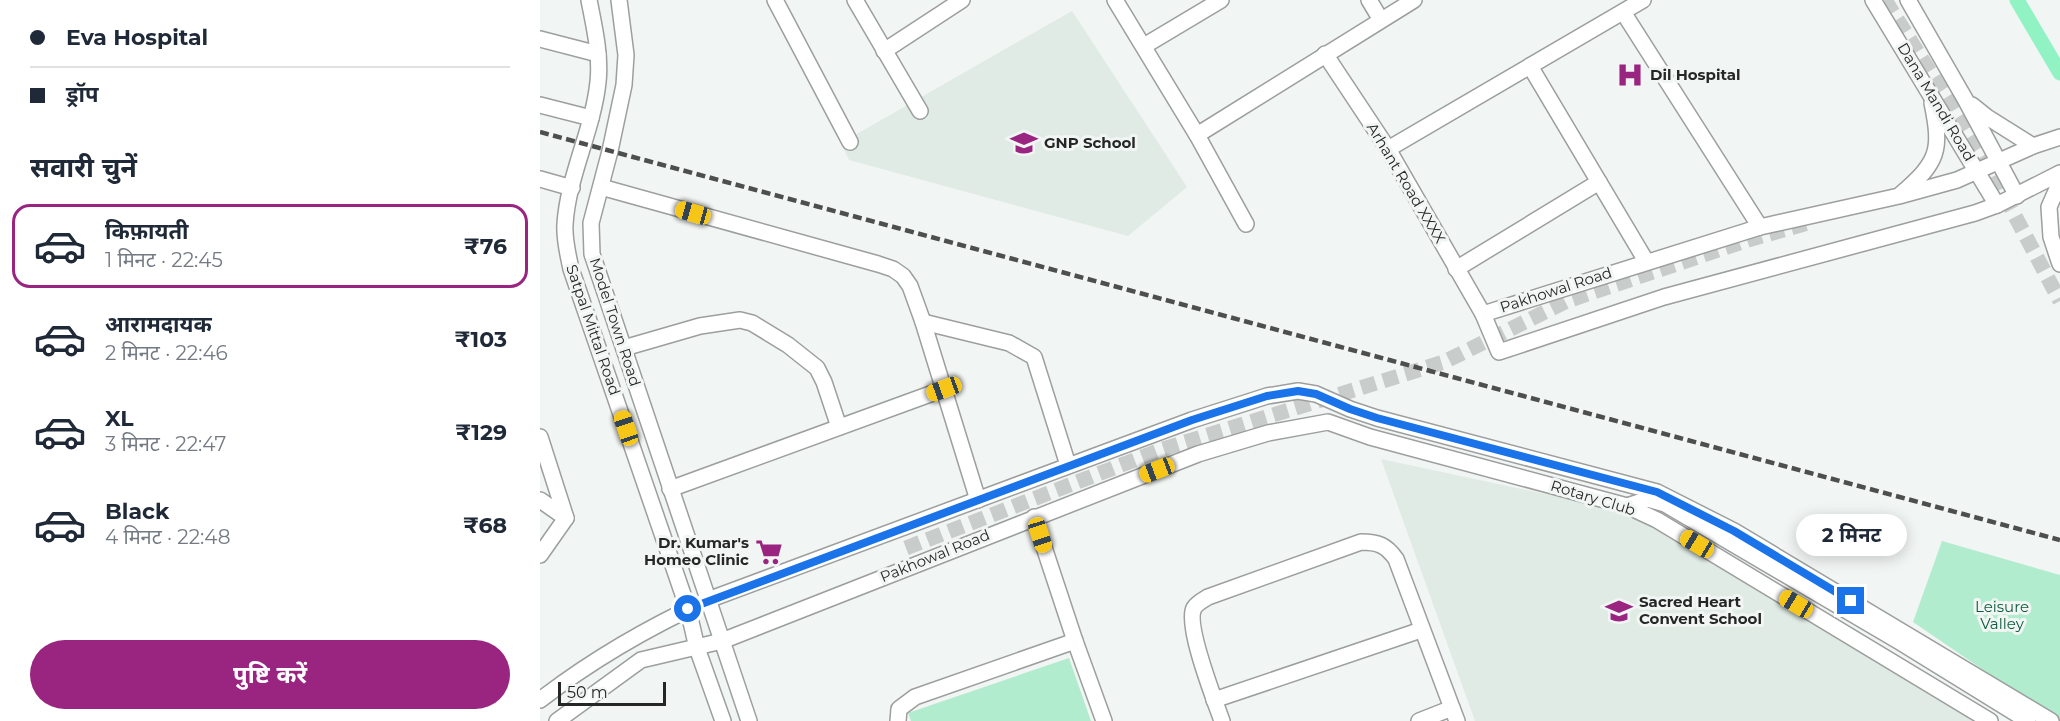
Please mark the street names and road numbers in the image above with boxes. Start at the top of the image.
street label: Dana Mandi Road [1894,39,1979,164]
street label: Arhant Road XXXX [1363,119,1450,247]
street label: Model Town Road [586,255,645,389]
street label: Satpal Mittal Road [562,262,625,398]
street label: Pakhowal Road [1497,262,1614,317]
street label: Rotary Club [1548,476,1638,519]
street label: Pakhowal Road [877,525,992,586]

